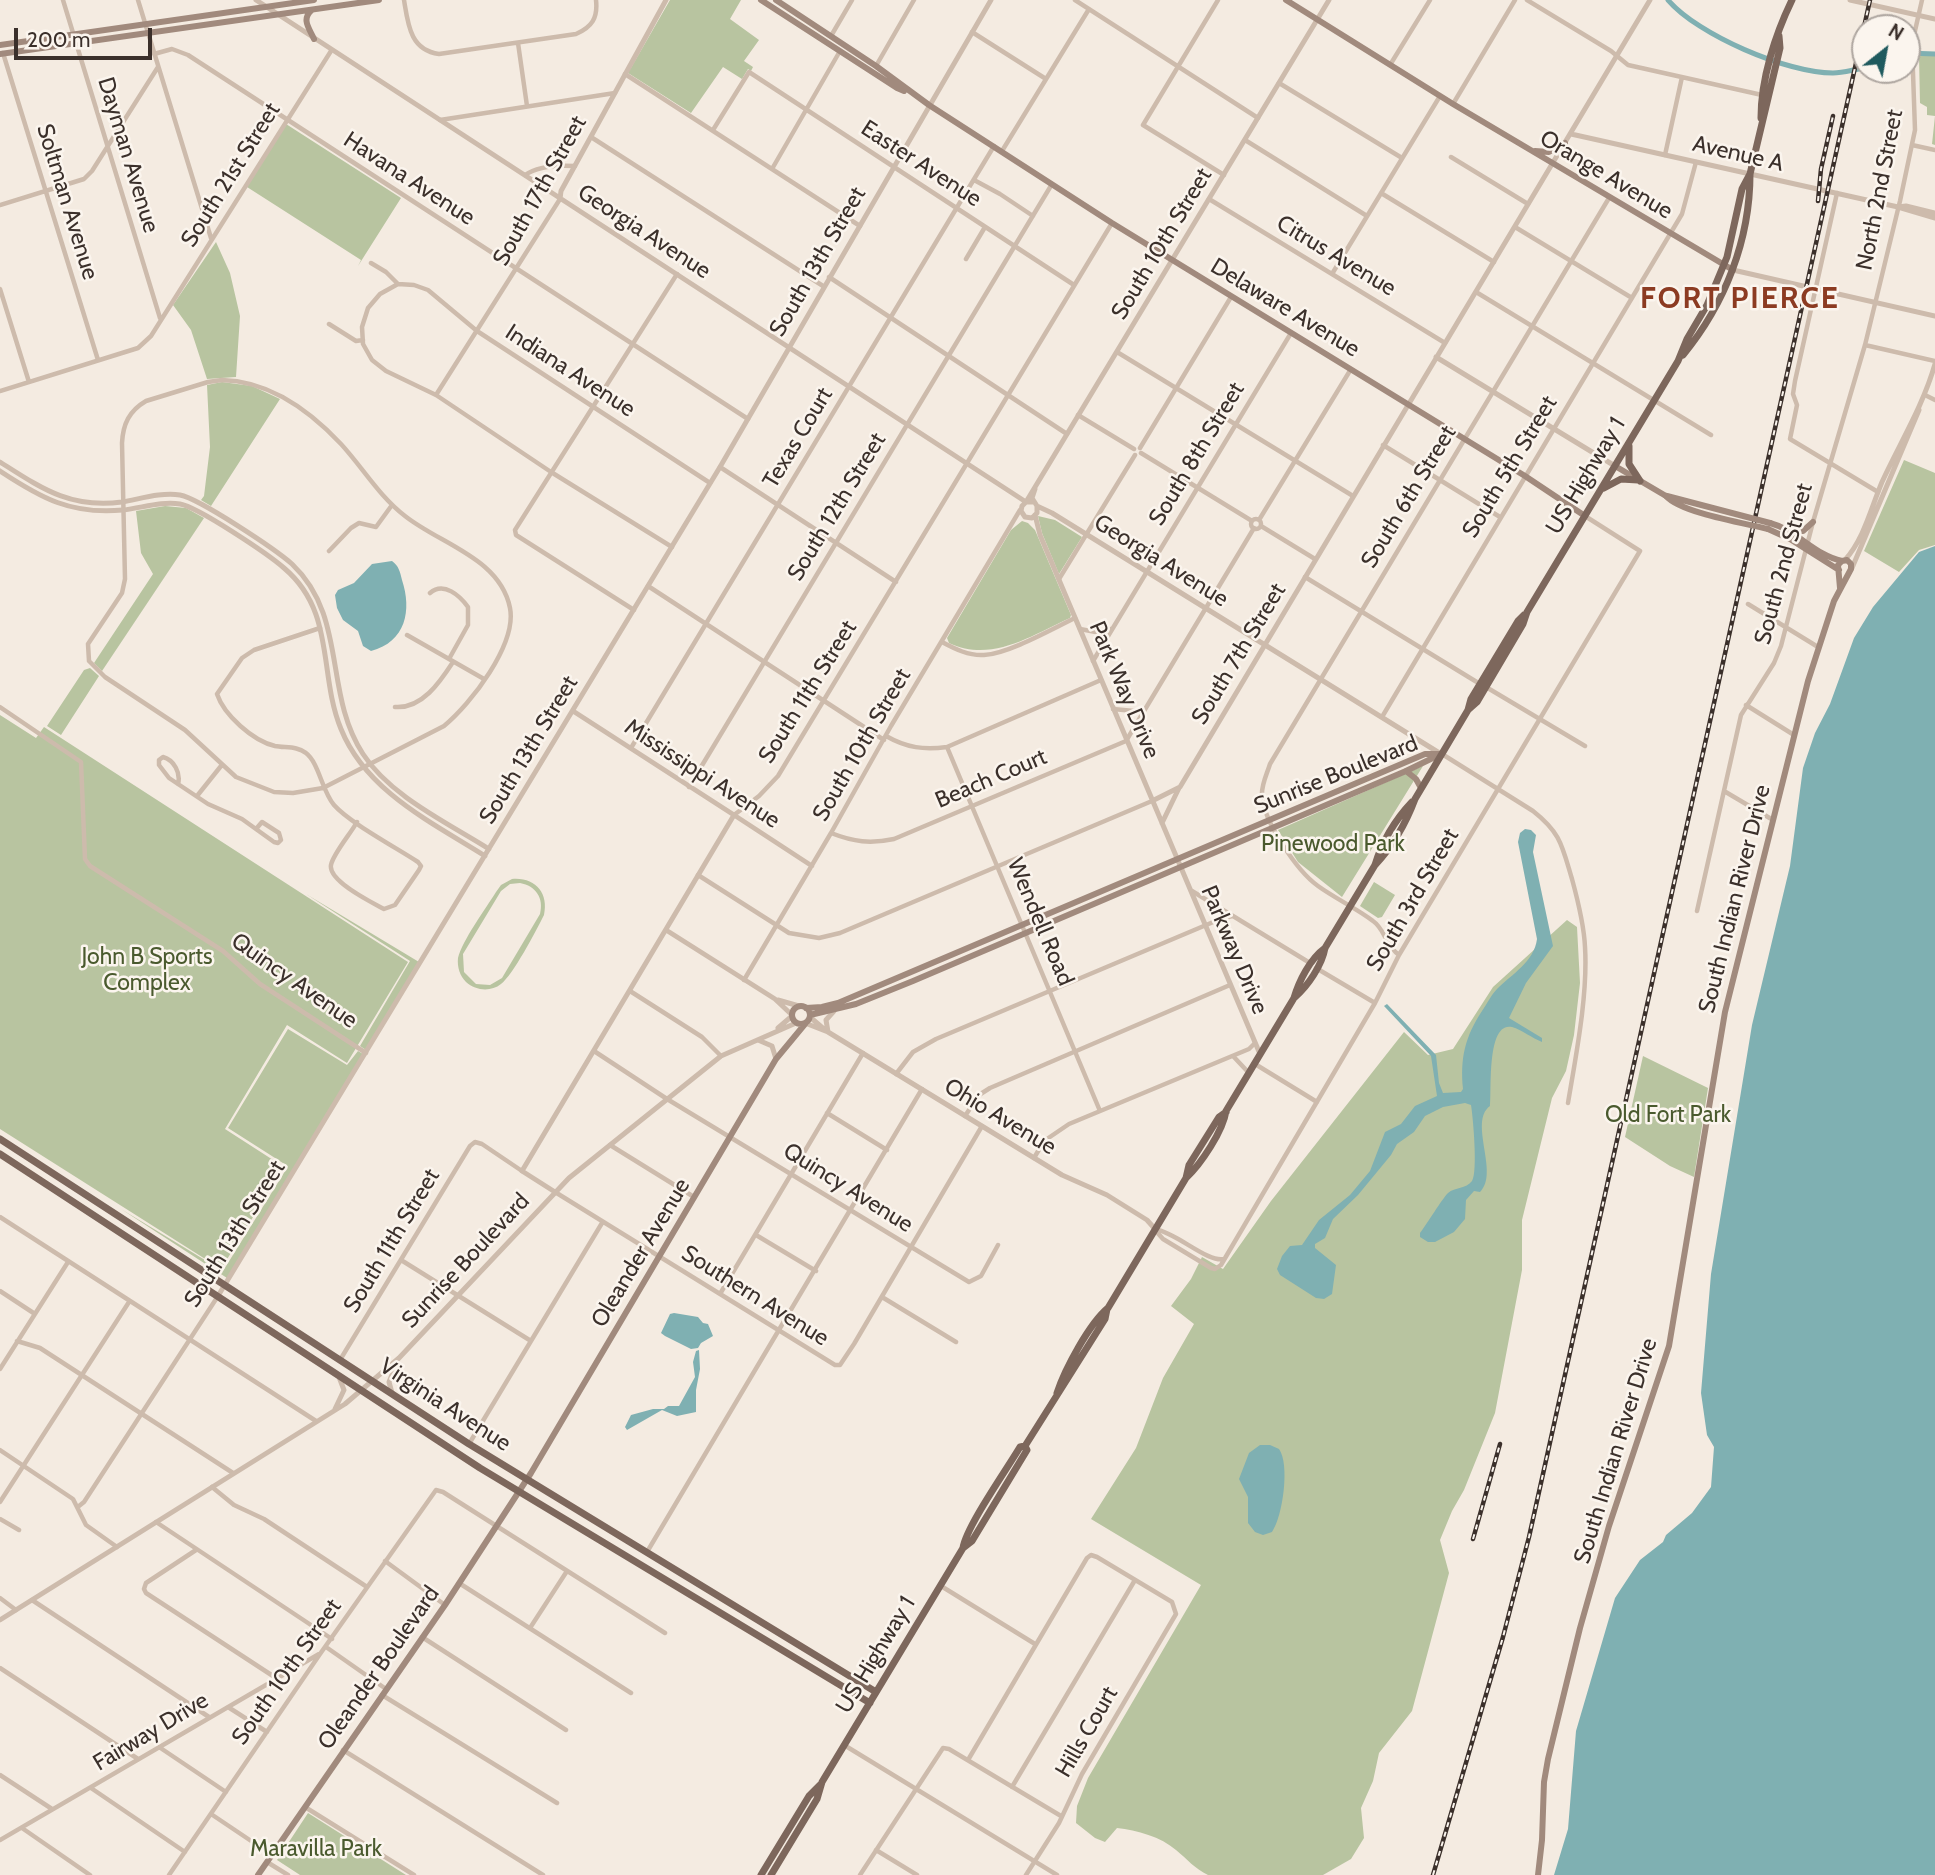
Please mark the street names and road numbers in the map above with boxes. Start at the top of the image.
street label: Dayman Avenue [91,74,165,236]
street label: South 21st Street [176,98,286,252]
street label: North 2nd Street [1851,107,1909,273]
street label: South 17th Street [487,111,593,271]
street label: Easter Avenue [856,115,986,213]
street label: Soltman Avenue [30,121,104,283]
street label: Orange Avenue [1535,125,1677,225]
street label: Havana Avenue [338,126,480,232]
street label: Avenue A [1690,130,1786,178]
street label: South 10th Street [1106,163,1218,325]
street label: Georgia Avenue [572,179,716,285]
street label: South 13th Street [764,182,872,342]
street label: Citrus Avenue [1271,210,1401,302]
street label: Delaware Avenue [1205,253,1365,363]
street label: Indiana Avenue [500,319,640,423]
street label: South 8th Street [1143,377,1251,531]
street label: Texas Court [757,383,839,493]
street label: South 5th Street [1457,391,1563,543]
street label: US Highway 1 [1540,413,1632,539]
street label: South 6th Street [1356,421,1462,573]
street label: South 12th Street [782,428,892,586]
street label: South 2nd Street [1749,481,1819,647]
street label: Georgia Avenue [1089,509,1233,613]
street label: South 7th Street [1186,578,1292,730]
street label: South 11th Street [753,616,863,768]
street label: Park Way Drive [1083,617,1165,763]
street label: South 10th Street [807,664,917,826]
street label: South 13th Street [474,671,584,829]
street label: Mississippi Avenue [619,713,785,835]
street label: Sunrise Boulevard [1250,730,1422,820]
street label: Beach Court [931,743,1051,815]
street label: South Indian River Drive [1693,782,1777,1016]
street label: South 3rd Street [1361,824,1465,976]
street label: Wendell Road [1001,854,1079,990]
street label: Parkway Drive [1195,882,1273,1018]
street label: Quincy Avenue [226,927,362,1035]
street label: Ohio Avenue [939,1073,1061,1161]
street label: Quincy Avenue [778,1137,918,1239]
street label: South 13th Street [179,1155,291,1313]
street label: South 11th Street [338,1164,446,1318]
street label: Oleander Avenue [586,1174,696,1332]
street label: Sunrise Boulevard [397,1188,535,1334]
street label: Southern Avenue [676,1240,834,1352]
street label: South Indian River Drive [1569,1335,1663,1567]
street label: Virginia Avenue [374,1352,516,1458]
street label: Oleander Boulevard [312,1581,446,1755]
street label: US Highway 1 [830,1592,922,1718]
street label: South 10th Street [226,1594,348,1750]
street label: Hills Court [1050,1682,1124,1782]
street label: Fairway Drive [88,1687,214,1777]

